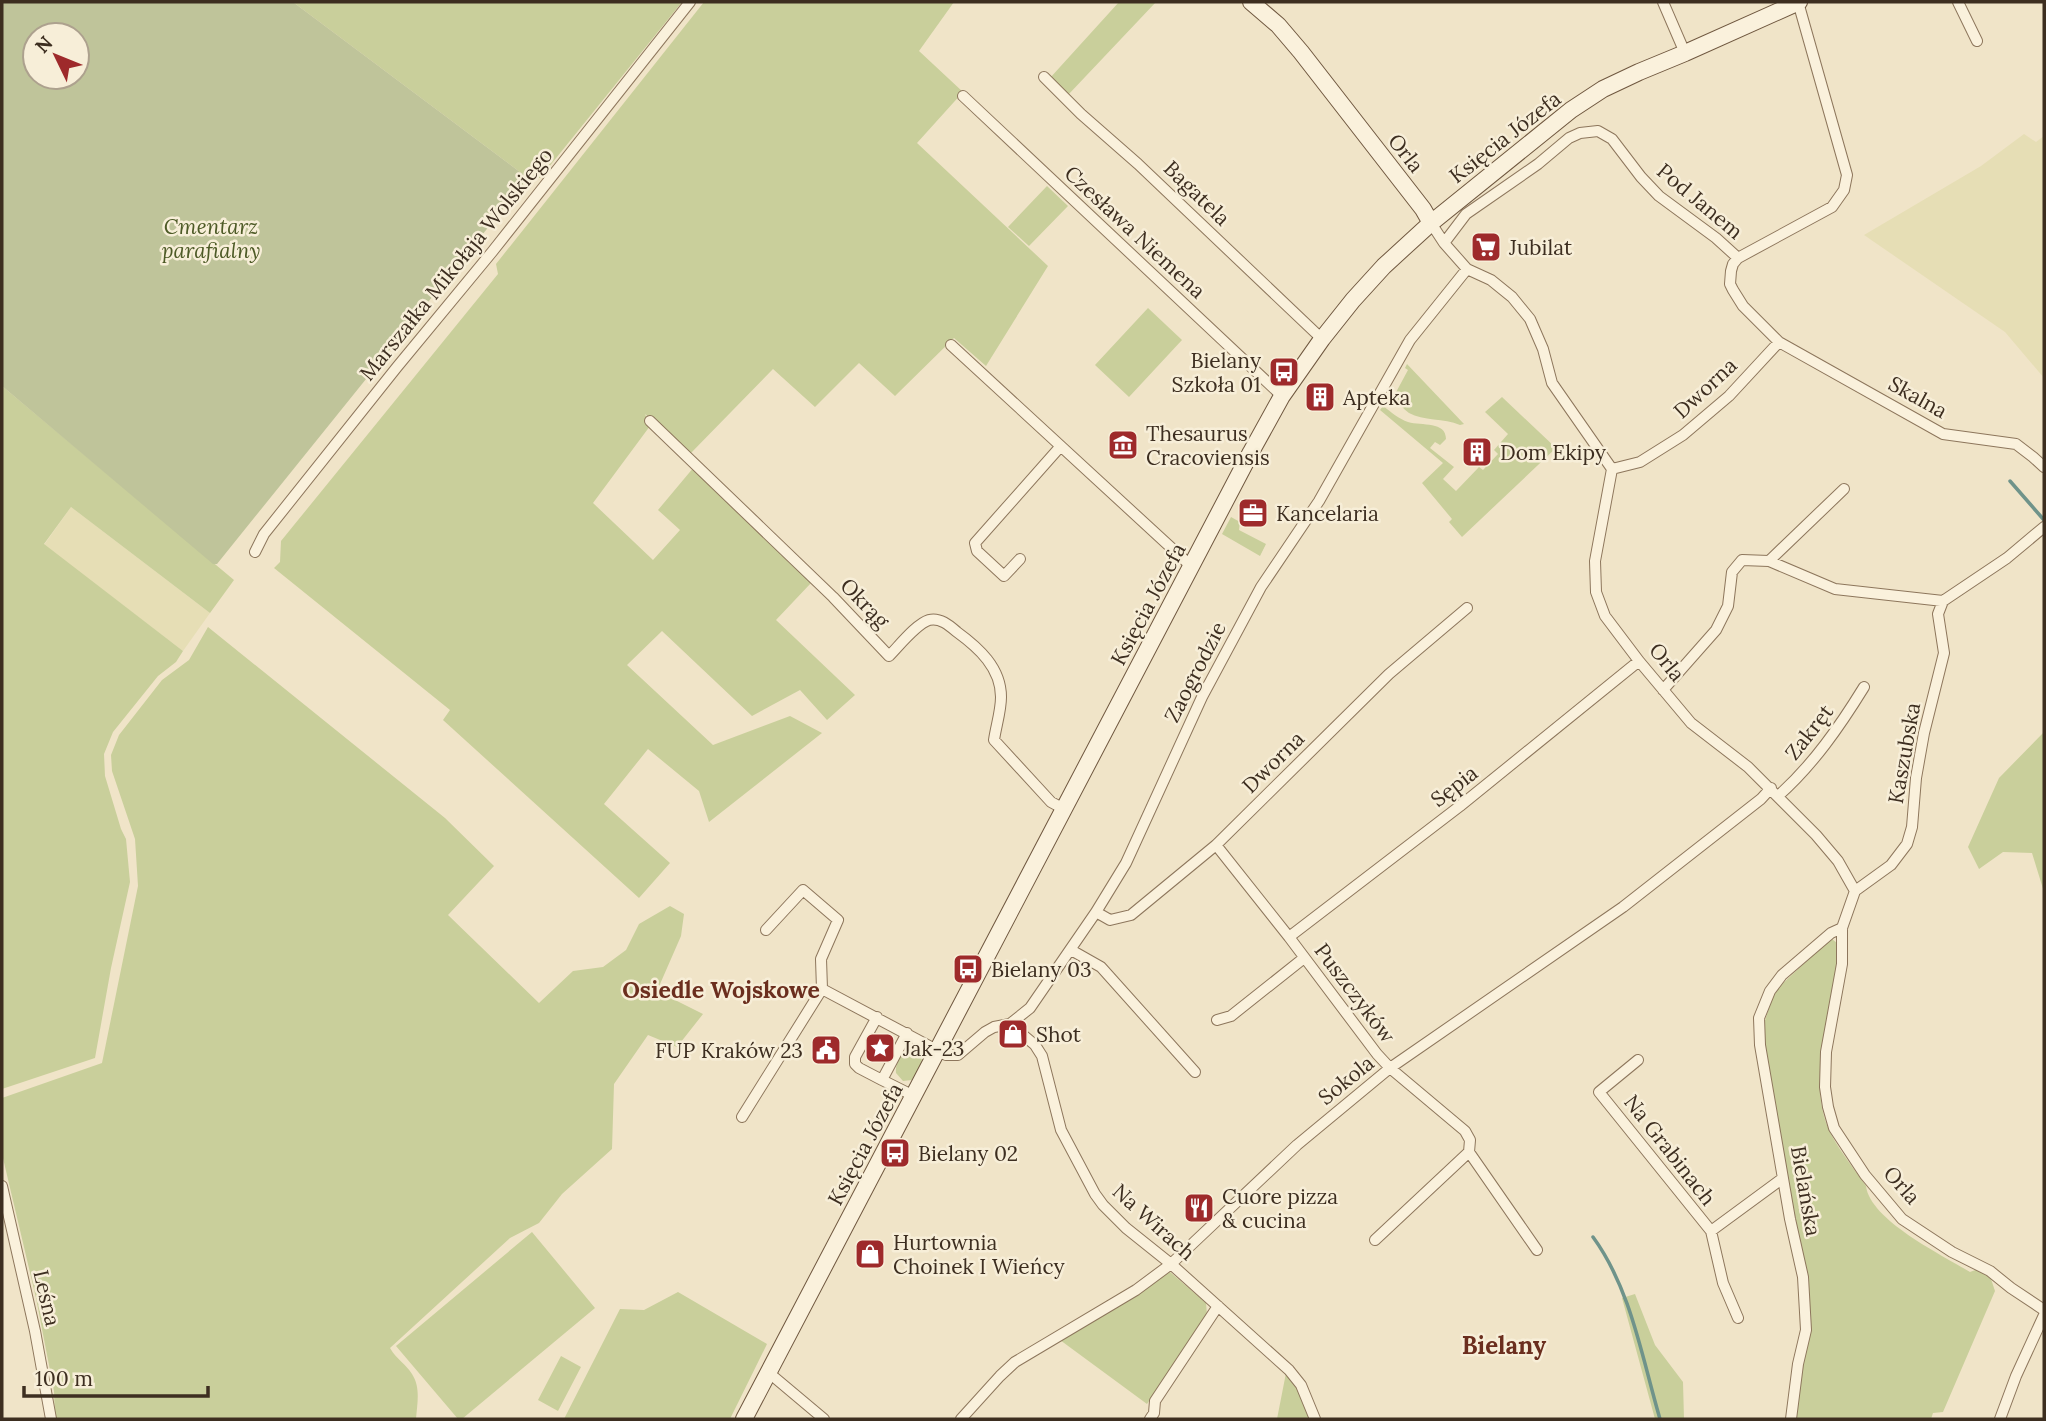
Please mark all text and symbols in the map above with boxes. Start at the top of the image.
north arrow [21,21,91,91]
text: N [30,31,58,58]
street label: Księcia Józefa [1444,85,1566,189]
street label: Orla [1382,128,1430,178]
street label: Marszałka Mikołaja Wolskiego [354,142,558,386]
street label: Bagatela [1158,155,1236,231]
street label: Pod Janem [1651,157,1749,245]
street label: Czesława Niemena [1059,160,1211,304]
park label: Cmentarz parafialny [162,213,260,264]
supermarket icon: Jubilat [1469,230,1503,264]
place label: Jubilat [1508,234,1573,261]
place label: Bielany Szkoła 01 [1172,347,1261,398]
street label: Dworna [1668,352,1743,424]
bus stop icon: Bielany Szkoła 01 [1267,355,1301,389]
street label: Skalna [1884,370,1952,424]
building icon: Apteka [1303,380,1337,414]
place label: Apteka [1342,384,1410,411]
place label: Thesaurus Cracoviensis [1146,420,1270,471]
museum icon: Thesaurus Cracoviensis [1106,428,1140,462]
building icon: Dom Ekipy [1460,435,1494,469]
place label: Dom Ekipy [1500,439,1606,466]
office icon: Kancelaria [1236,496,1270,530]
place label: Kancelaria [1276,500,1379,527]
street label: Księcia Józefa [1104,538,1192,670]
street label: Okrąg [835,572,896,634]
street label: Zaogrodzie [1158,617,1232,727]
street label: Orla [1643,637,1691,687]
street label: Zakręt [1779,698,1840,765]
street label: Kaszubska [1882,700,1926,806]
street label: Dworna [1236,725,1310,799]
street label: Sępia [1425,759,1483,813]
street label: Puszczyków [1309,938,1402,1049]
bus stop icon: Bielany 03 [951,952,985,986]
place label: Bielany 03 [991,956,1092,983]
district label: Osiedle Wojskowe [622,975,820,1004]
shop icon: Shot [996,1017,1030,1051]
place label: Shot [1036,1021,1082,1048]
place icon: Jak-23 [863,1031,897,1065]
public building icon: FUP Kraków 23 [809,1033,843,1067]
place label: Jak-23 [902,1035,964,1062]
place label: FUP Kraków 23 [655,1037,803,1064]
street label: Sokola [1313,1049,1380,1111]
street label: Księcia Józefa [821,1078,909,1210]
street label: Na Grabinach [1618,1089,1722,1211]
bus stop icon: Bielany 02 [878,1136,912,1170]
place label: Bielany 02 [918,1140,1018,1167]
street label: Bielańska [1785,1144,1827,1238]
street label: Orla [1878,1160,1926,1210]
street label: Na Wirach [1107,1178,1201,1266]
place label: Cuore pizza & cucina [1222,1183,1338,1234]
restaurant icon: Cuore pizza & cucina [1182,1191,1216,1225]
place label: Hurtownia Choinek I Wieńcy [893,1229,1065,1280]
shop icon: Hurtownia Choinek I Wieńcy [853,1237,887,1271]
street label: Leśna [27,1267,67,1329]
district label: Bielany [1462,1330,1547,1361]
scale bar [24,1354,208,1398]
text: 100 m [35,1365,93,1392]

